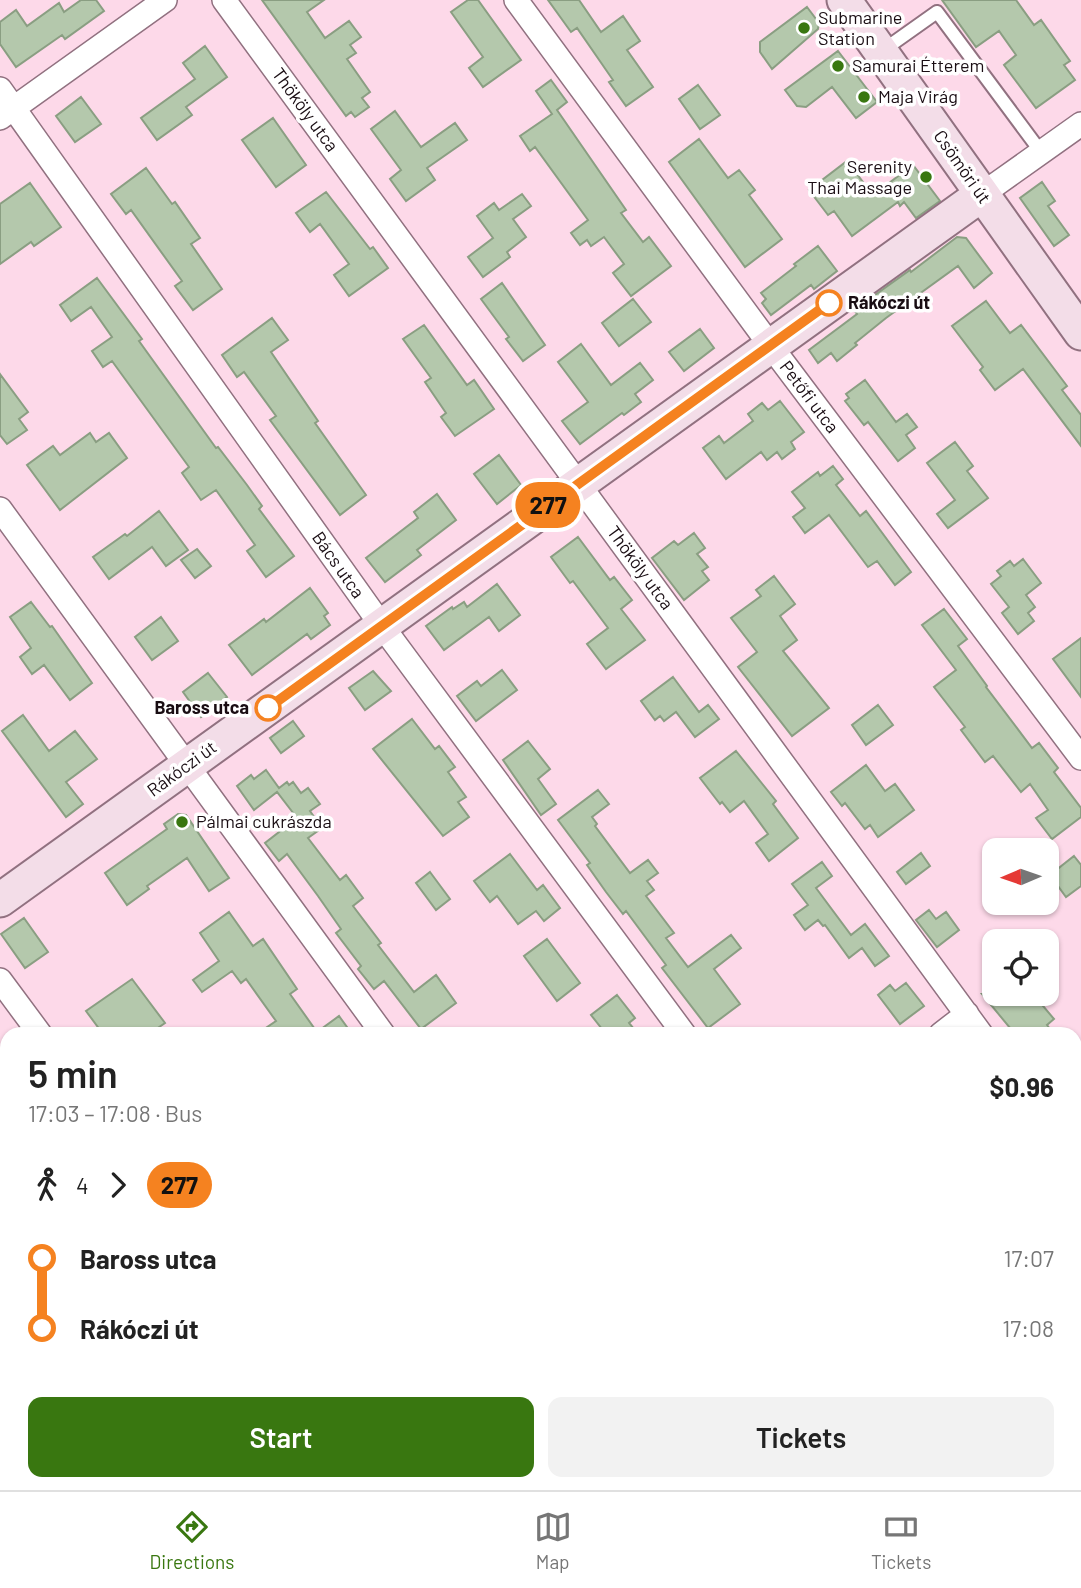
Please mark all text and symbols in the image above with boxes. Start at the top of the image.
place label: Submarine Station [818,6,902,49]
marker: Submarine Station [796,20,812,36]
place label: Samurai Étterem [852,54,984,76]
marker: Samurai Étterem [830,58,846,74]
street label: Thököly utca [268,63,344,156]
place label: Maja Virág [878,85,958,107]
marker: Maja Virág [856,89,872,105]
street label: Csömöri út [930,125,996,207]
place label: Serenity Thai Massage [807,155,912,198]
marker: Serenity Thai Massage [918,169,934,185]
marker: Rákóczi út [816,290,842,316]
place label: Rákóczi út [848,291,930,313]
street label: Petőfi utca [775,356,844,437]
line badge: 277 [508,482,588,528]
text: 277 [529,490,567,519]
street label: Thököly utca [603,521,679,614]
street label: Bács utca [308,527,370,602]
marker: Baross utca [255,695,281,721]
place label: Baross utca [154,696,249,718]
street label: Rákóczi út [142,736,220,801]
place label: Pálmai cukrászda [196,810,332,832]
marker: Pálmai cukrászda [174,814,190,830]
north arrow [982,838,1059,915]
map controls [982,838,1059,1006]
button: locate [982,929,1059,1006]
text: 5 min [28,1050,118,1096]
text: $0.96 [990,1071,1054,1102]
text: 17:03 – 17:08 · Bus [28,1099,202,1127]
icon: walk [28,1166,66,1204]
icon: forward [99,1166,137,1204]
text: 277 [161,1170,198,1199]
text: 4 [76,1171,89,1199]
text: Baross utca [80,1243,217,1274]
text: 17:07 [1003,1244,1054,1272]
text: Rákóczi út [80,1313,199,1344]
text: 17:08 [1002,1314,1054,1342]
button: Start [28,1397,534,1477]
button: Tickets [548,1397,1054,1477]
tab: Directions [150,1508,235,1573]
tab: Map [534,1508,572,1573]
tab: Tickets [871,1508,931,1573]

